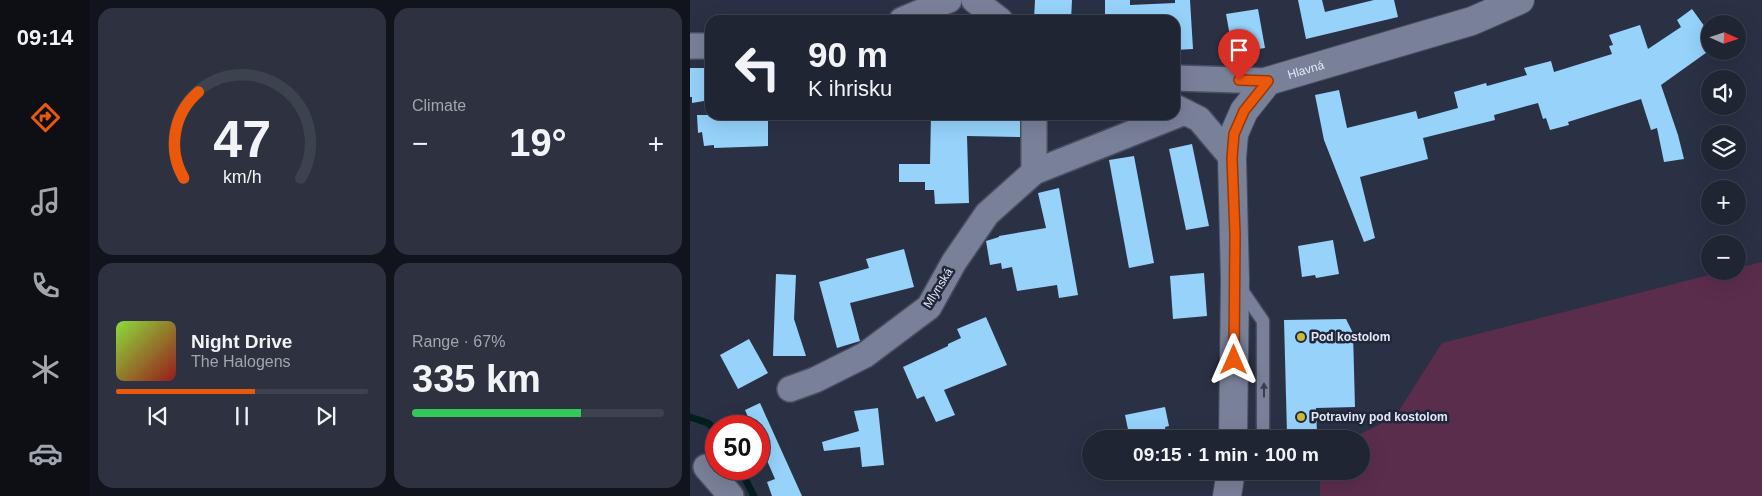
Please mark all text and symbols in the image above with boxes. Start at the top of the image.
north arrow [1701,15,1746,60]
map controls [1701,15,1746,280]
text: 09:14 [17,25,73,50]
pin [1218,29,1260,80]
icon: left [725,35,790,100]
text: 90 m [808,35,888,74]
icon: arrive [1225,36,1253,64]
street label: Hlavná [1286,58,1326,82]
button: sound [1701,70,1746,115]
text: K ihrisku [808,76,892,101]
text: Climate [412,97,466,114]
icon: directions [28,100,63,135]
text: 47 [213,110,271,168]
text: 19° [509,122,567,164]
button: layers [1701,125,1746,170]
text: − [412,128,428,159]
text: + [648,128,664,159]
text: km/h [223,167,261,187]
button: + [1701,180,1746,225]
icon: music [28,184,63,219]
button: − [1701,235,1746,280]
street label: Mlynská [920,265,956,310]
icon: phone [28,268,63,303]
place label: Pod kostolom [1311,330,1390,344]
text: Night Drive [191,331,292,352]
marker: Pod kostolom [1295,331,1307,343]
text: Range · 67% [412,333,505,350]
position arrow [1207,333,1259,385]
icon: climate [28,352,63,387]
text: The Halogens [191,353,291,370]
text: 335 km [412,358,541,400]
one-way arrow [1260,382,1268,398]
icon: previous [144,402,172,430]
icon: pause [228,402,256,430]
icon: next [312,402,340,430]
place label: Potraviny pod kostolom [1311,410,1448,424]
marker: Potraviny pod kostolom [1295,411,1307,423]
speed limit sign: 50 [705,415,770,480]
icon: car [28,436,63,471]
text: 09:15 · 1 min · 100 m [1133,444,1319,465]

